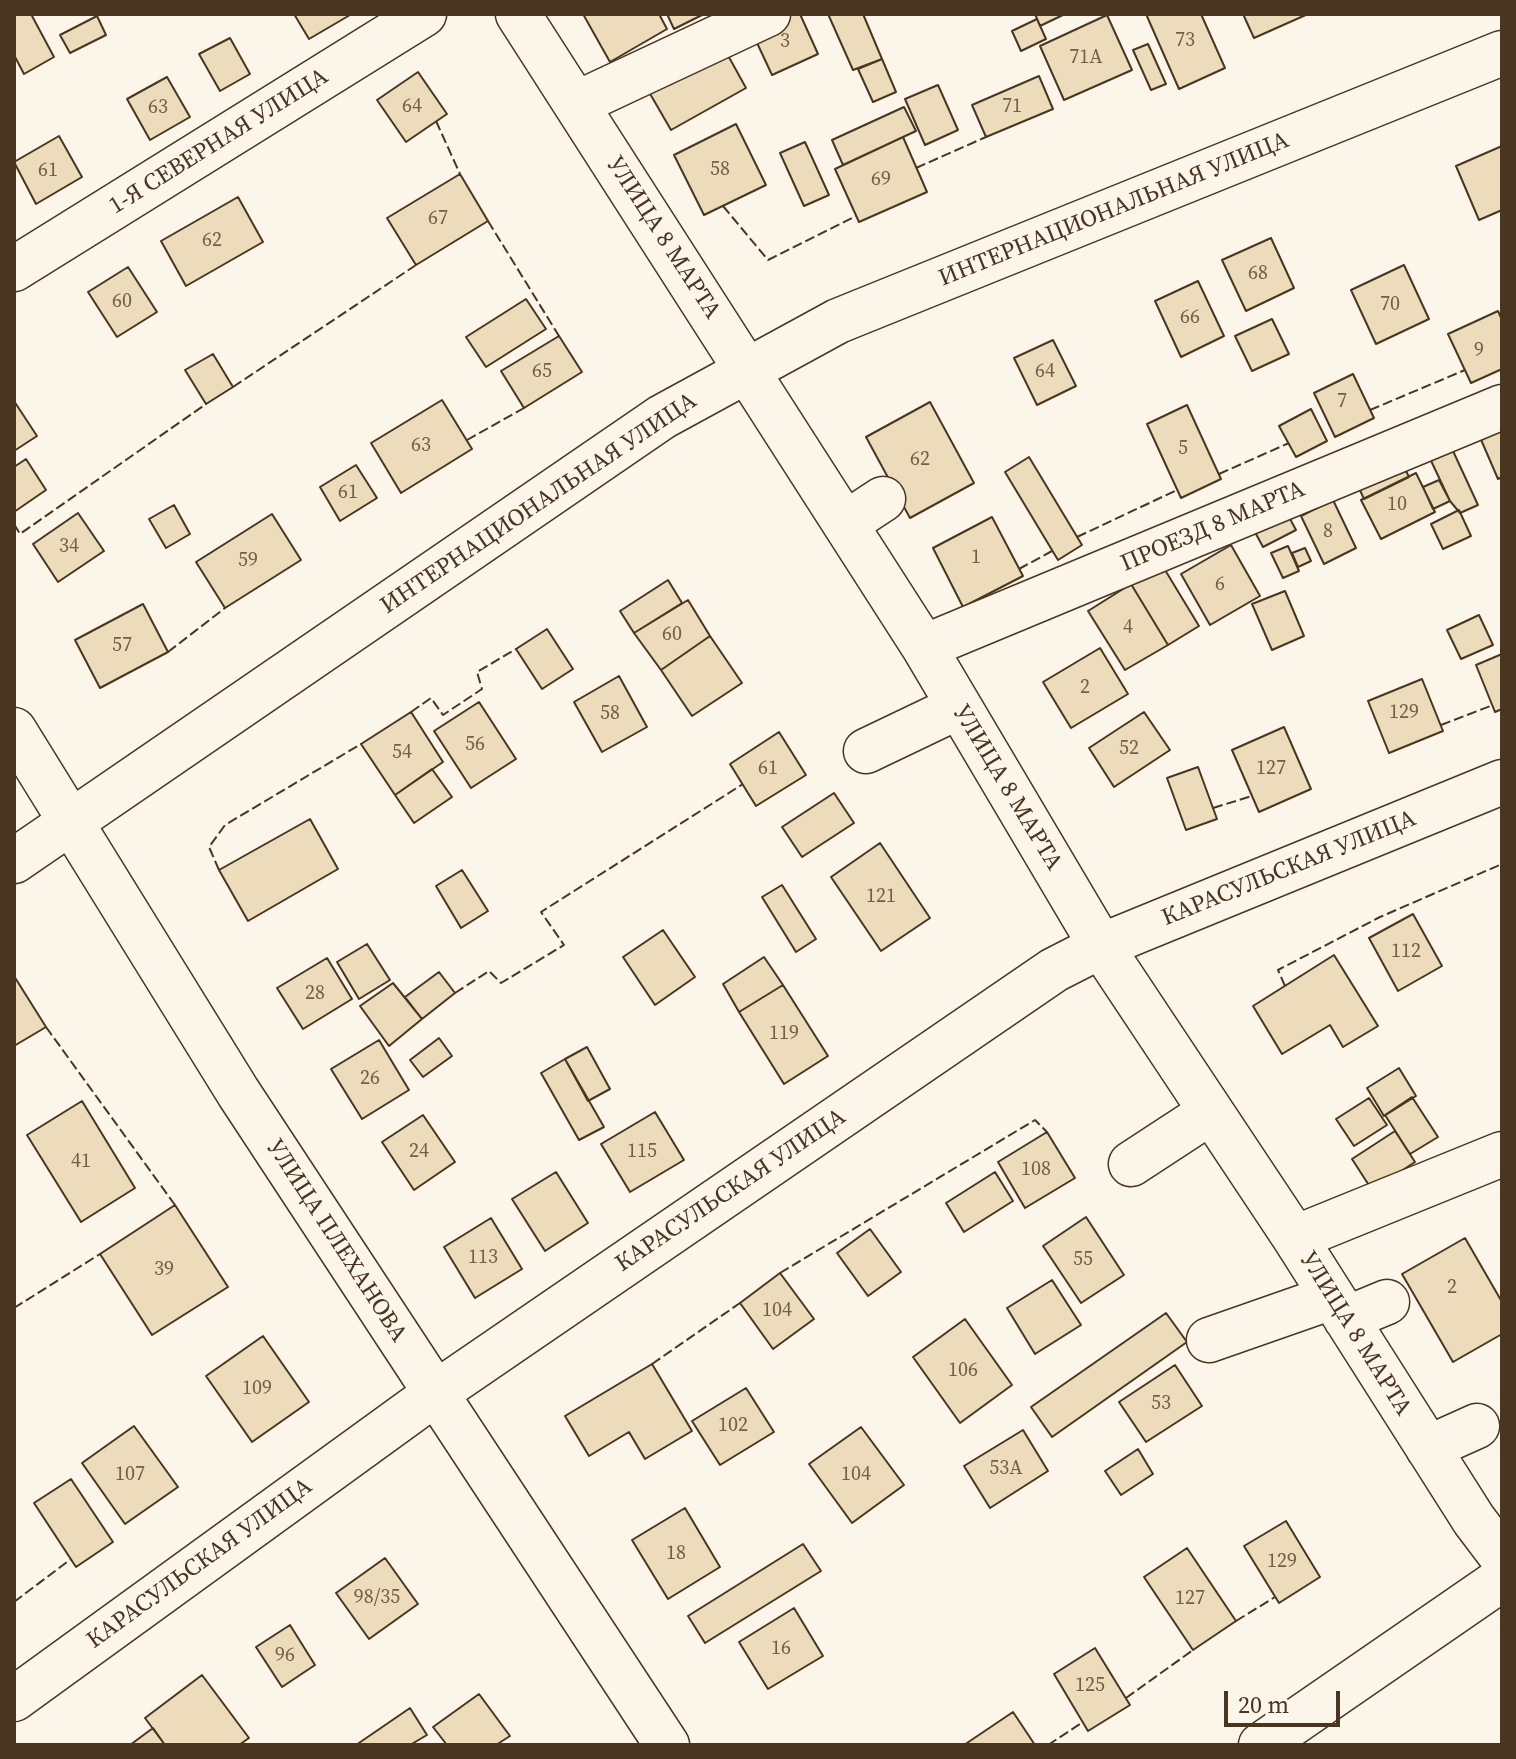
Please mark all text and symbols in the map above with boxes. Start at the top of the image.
house number: 73 [1175,29,1195,53]
house number: 3 [780,30,790,54]
house number: 71А [1069,46,1103,70]
street label: 1-Я СЕВЕРНАЯ УЛИЦА [104,63,334,221]
house number: 64 [402,95,422,119]
house number: 71 [1002,95,1022,119]
house number: 63 [148,96,168,120]
street label: ИНТЕРНАЦИОНАЛЬНАЯ УЛИЦА [935,126,1293,294]
street label: УЛИЦА 8 МАРТА [600,151,726,325]
house number: 58 [710,158,730,182]
house number: 61 [38,159,58,183]
house number: 69 [871,168,891,192]
house number: 67 [428,207,448,231]
house number: 62 [202,229,222,253]
house number: 68 [1248,262,1268,286]
house number: 60 [112,290,132,314]
house number: 70 [1380,293,1400,317]
house number: 66 [1180,306,1200,330]
house number: 9 [1474,339,1484,363]
house number: 65 [532,360,552,384]
house number: 64 [1035,360,1055,384]
street label: ИНТЕРНАЦИОНАЛЬНАЯ УЛИЦА [375,387,703,621]
house number: 7 [1337,390,1347,414]
house number: 63 [411,434,431,458]
house number: 5 [1178,437,1188,461]
house number: 62 [910,448,930,472]
street label: ПРОЕЗД 8 МАРТА [1117,475,1309,579]
house number: 61 [338,481,358,505]
house number: 10 [1387,493,1407,517]
house number: 8 [1323,520,1333,544]
house number: 34 [59,535,79,559]
house number: 1 [971,546,981,570]
house number: 59 [238,549,258,573]
house number: 6 [1215,573,1225,597]
house number: 4 [1123,616,1133,640]
house number: 60 [662,623,682,647]
house number: 57 [112,634,132,658]
house number: 2 [1080,676,1090,700]
street label: УЛИЦА 8 МАРТА [946,700,1068,876]
house number: 129 [1389,701,1419,725]
house number: 58 [600,702,620,726]
house number: 56 [465,733,485,757]
house number: 52 [1119,737,1139,761]
house number: 54 [392,741,412,765]
house number: 61 [758,757,778,781]
house number: 127 [1256,757,1286,781]
street label: КАРАСУЛЬСКАЯ УЛИЦА [1158,805,1420,933]
house number: 121 [866,885,896,909]
house number: 112 [1391,940,1421,964]
house number: 28 [305,982,325,1006]
house number: 119 [769,1022,799,1046]
house number: 26 [360,1067,380,1091]
street label: КАРАСУЛЬСКАЯ УЛИЦА [610,1103,852,1279]
street label: УЛИЦА ПЛЕХАНОВА [260,1134,412,1348]
house number: 24 [409,1140,429,1164]
house number: 115 [627,1140,657,1164]
house number: 41 [71,1150,91,1174]
house number: 108 [1021,1158,1051,1182]
house number: 113 [468,1246,498,1270]
street label: УЛИЦА 8 МАРТА [1293,1247,1417,1421]
house number: 55 [1073,1248,1093,1272]
house number: 39 [154,1258,174,1282]
house number: 2 [1447,1276,1457,1300]
house number: 104 [762,1299,792,1323]
house number: 106 [948,1359,978,1383]
house number: 109 [242,1377,272,1401]
house number: 53 [1151,1392,1171,1416]
house number: 102 [718,1414,748,1438]
house number: 53А [989,1457,1023,1481]
house number: 107 [115,1463,145,1487]
house number: 104 [841,1463,871,1487]
street label: КАРАСУЛЬСКАЯ УЛИЦА [82,1473,318,1655]
house number: 18 [666,1542,686,1566]
house number: 129 [1267,1550,1297,1574]
house number: 98/35 [354,1586,400,1610]
house number: 127 [1175,1587,1205,1611]
house number: 16 [771,1637,791,1661]
house number: 96 [275,1644,295,1668]
house number: 125 [1075,1674,1105,1698]
scale bar [1228,1675,1344,1725]
text: 20 m [1238,1688,1289,1721]

